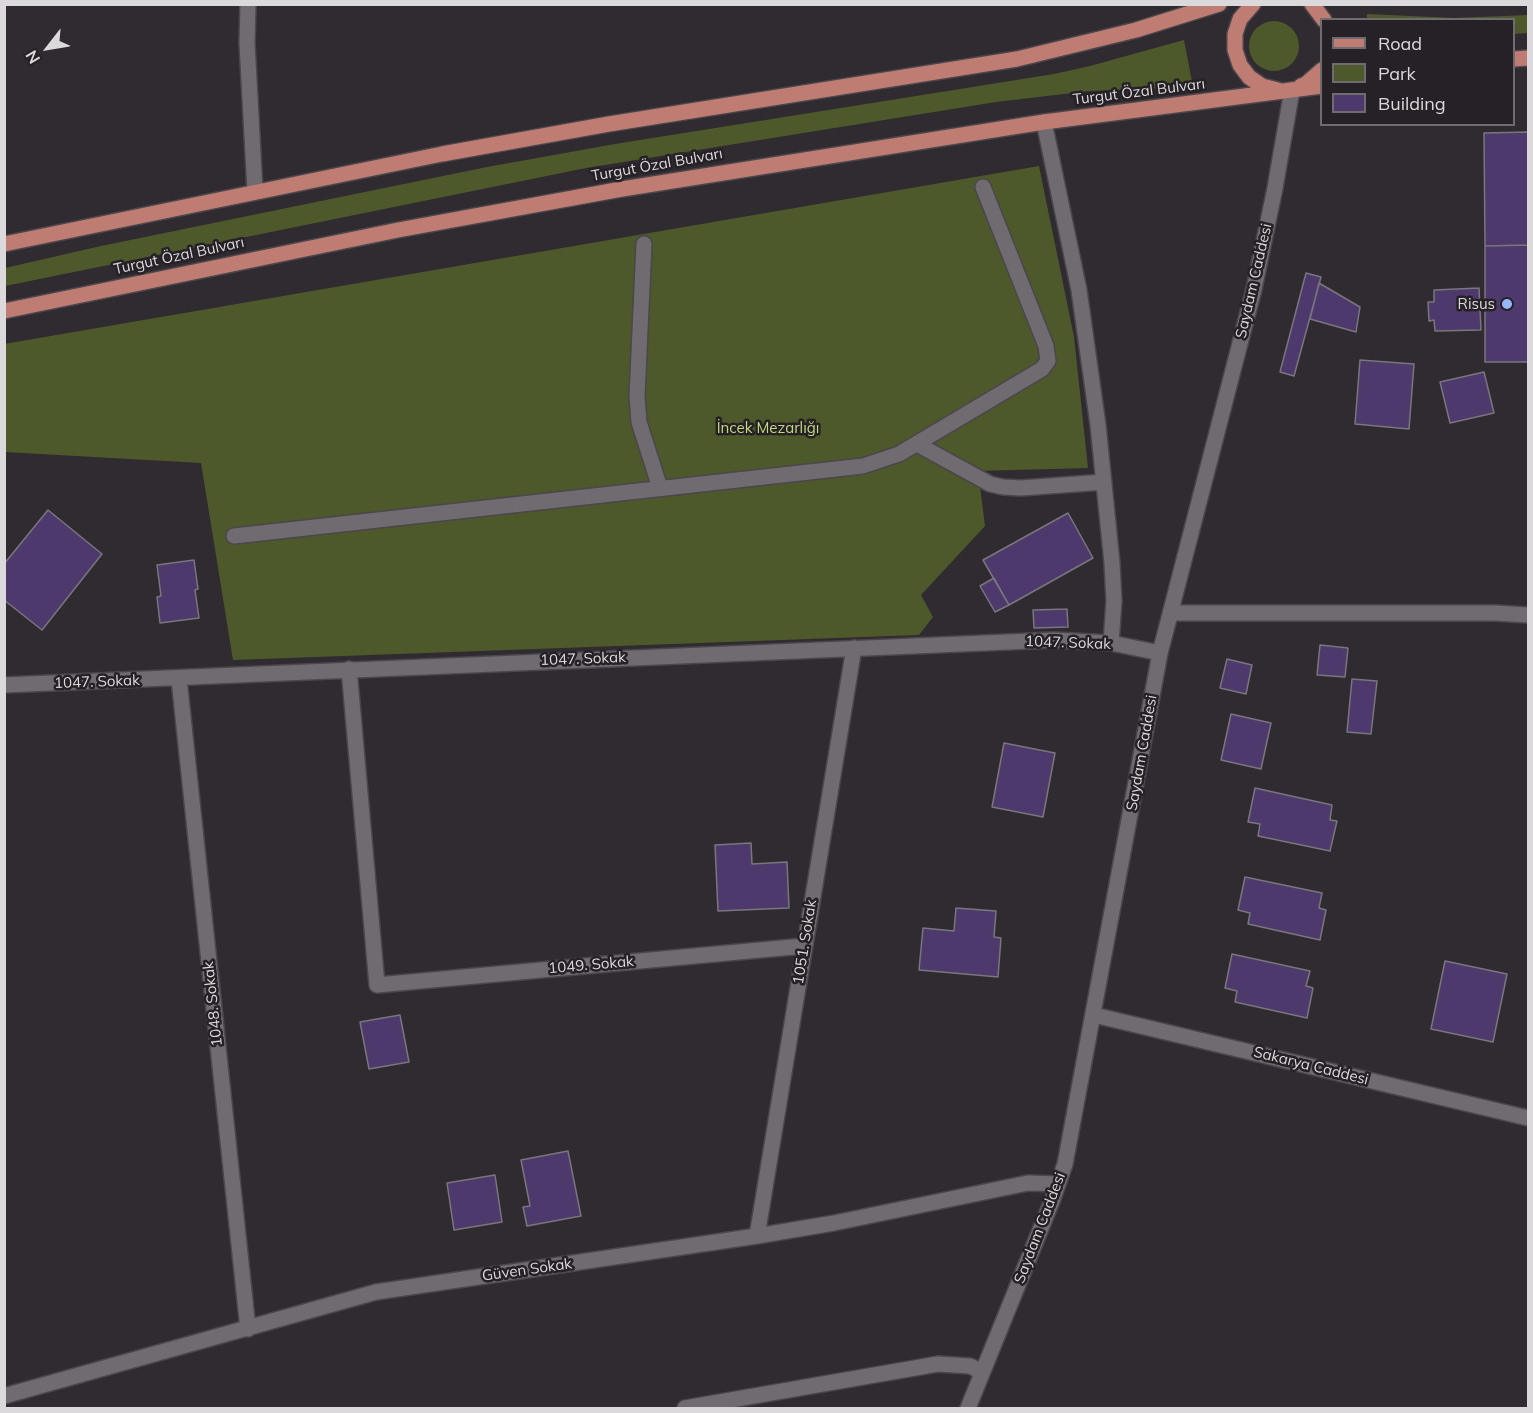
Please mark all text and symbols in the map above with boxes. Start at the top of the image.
north arrow [18,18,78,78]
legend [1320,18,1515,126]
text: Road [1378,32,1422,55]
text: N [21,47,44,68]
text: Park [1378,62,1416,85]
street label: Turgut Özal Bulvarı [1072,75,1206,109]
text: Building [1378,92,1446,115]
street label: Turgut Özal Bulvarı [590,145,724,185]
street label: Saydam Caddesi [1232,222,1276,340]
street label: Turgut Özal Bulvarı [112,233,246,279]
place label: Risus [1458,295,1495,313]
marker: Risus [1500,297,1514,311]
park label: İncek Mezarlığı [717,419,819,437]
street label: 1047. Sokak [1025,633,1111,653]
street label: 1047. Sokak [540,649,626,669]
street label: 1047. Sokak [54,672,140,692]
street label: Saydam Caddesi [1123,694,1161,812]
street label: 1051. Sokak [789,898,821,986]
street label: 1049. Sokak [548,952,634,978]
street label: 1048. Sokak [200,960,226,1048]
street label: Sakarya Caddesi [1252,1043,1370,1089]
street label: Saydam Caddesi [1011,1170,1069,1286]
street label: Güven Sokak [481,1255,573,1285]

